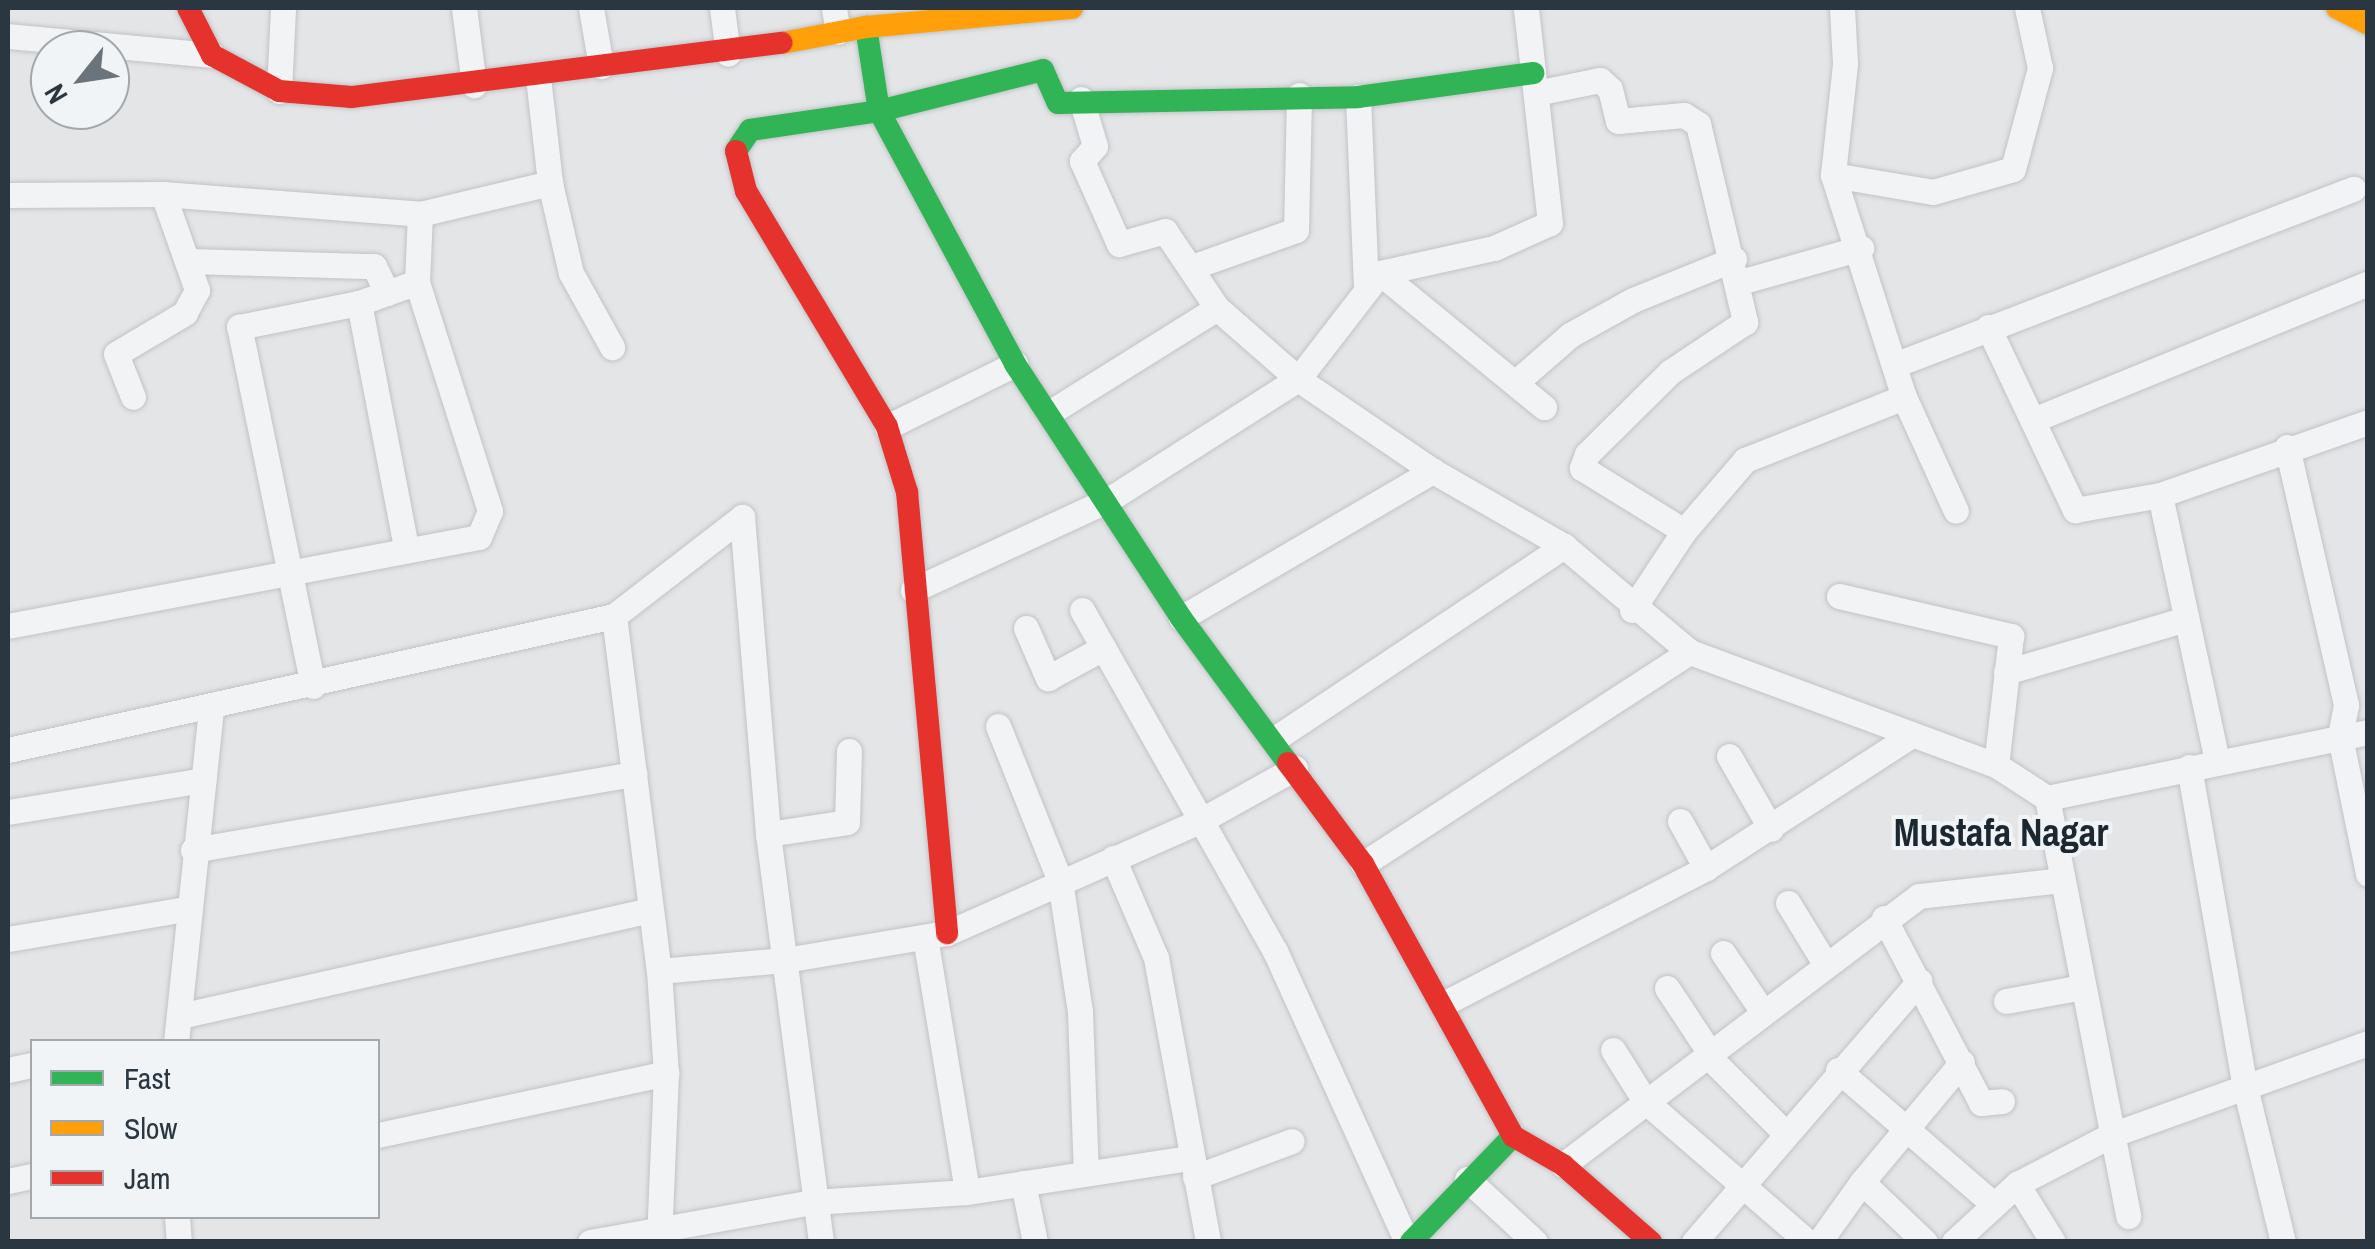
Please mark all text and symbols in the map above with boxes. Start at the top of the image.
north arrow [30,30,130,130]
text: N [35,77,76,111]
district label: Mustafa Nagar [1894,810,2108,856]
legend [30,1039,380,1219]
text: Fast [124,1058,171,1098]
text: Slow [124,1108,177,1148]
text: Jam [124,1158,170,1198]

